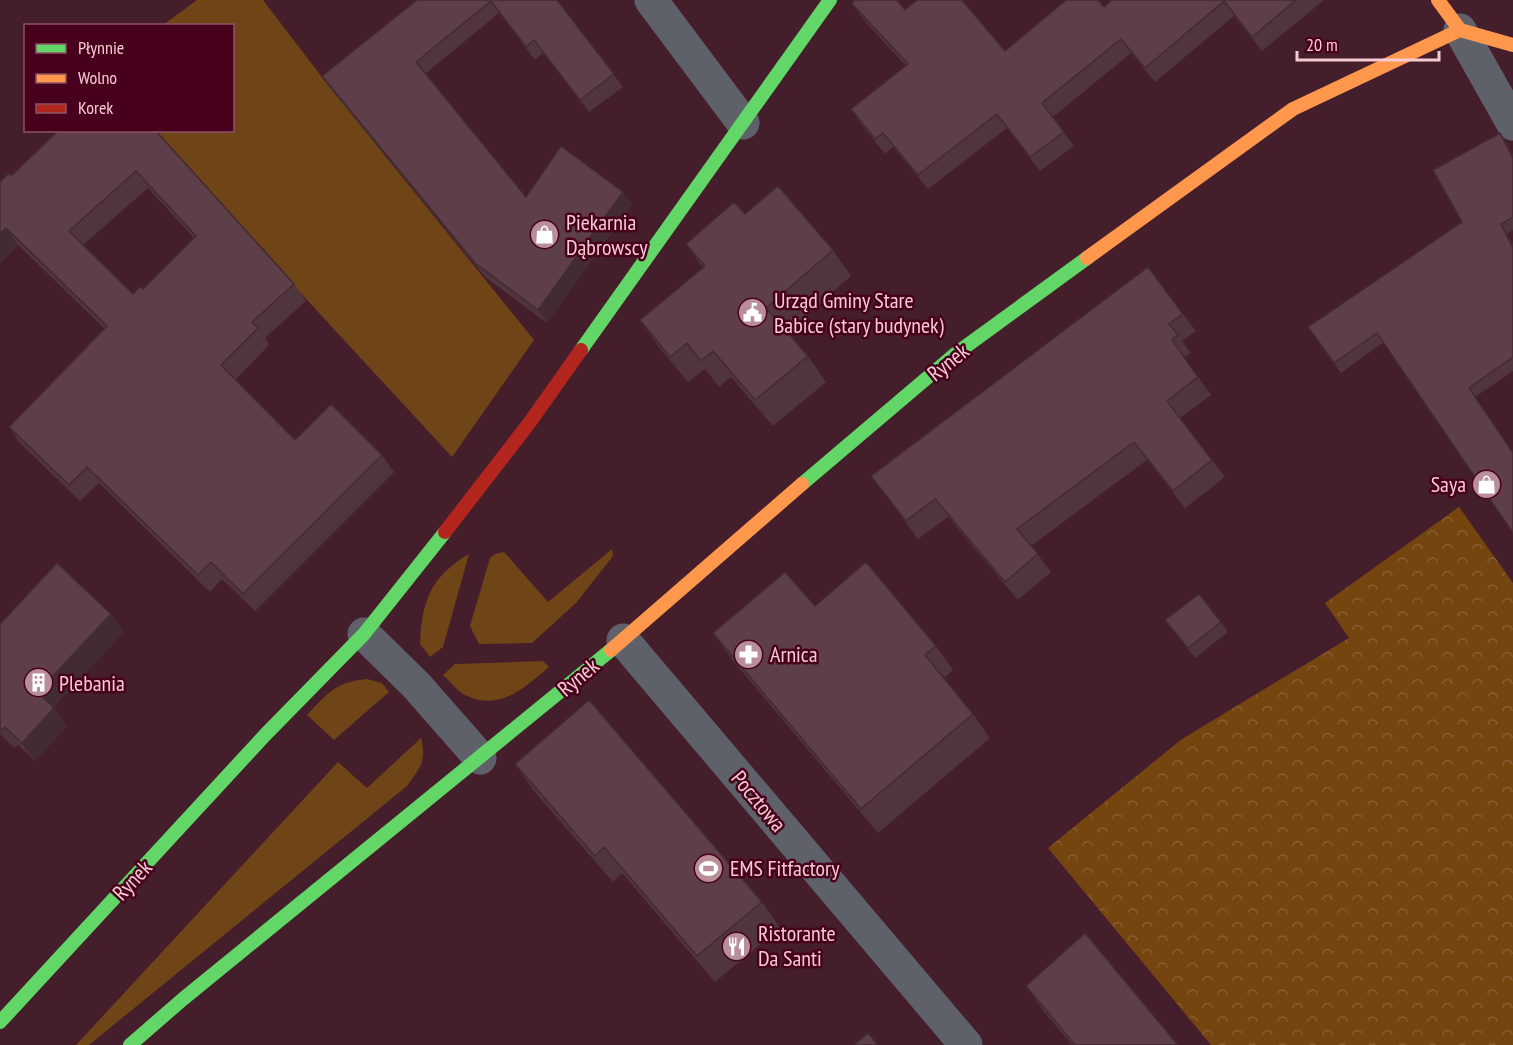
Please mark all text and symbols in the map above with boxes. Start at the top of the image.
legend [24,24,234,132]
scale bar [1297,24,1440,62]
text: 20 m [1306,33,1338,56]
text: Płynnie [78,36,124,59]
text: Wolno [78,66,117,89]
text: Korek [78,96,113,119]
place label: Piekarnia Dąbrowscy [566,208,648,261]
shop icon: Piekarnia Dąbrowscy [529,219,561,251]
place label: Urząd Gminy Stare Babice (stary budynek) [774,286,945,339]
public building icon: Urząd Gminy Stare Babice (stary budynek) [737,297,769,329]
street label: Rynek [921,336,975,387]
shop icon: Saya [1471,468,1503,500]
place label: Saya [1431,470,1466,498]
pharmacy icon: Arnica [733,638,765,670]
place label: Arnica [770,640,818,668]
street label: Rynek [552,651,605,702]
building icon: Plebania [22,667,54,699]
place label: Plebania [59,669,125,697]
street label: Pocztowa [725,765,793,837]
sports icon: EMS Fitfactory [693,852,725,884]
street label: Rynek [106,853,158,906]
place label: EMS Fitfactory [730,854,840,882]
place label: Ristorante Da Santi [758,919,836,972]
restaurant icon: Ristorante Da Santi [721,930,753,962]

